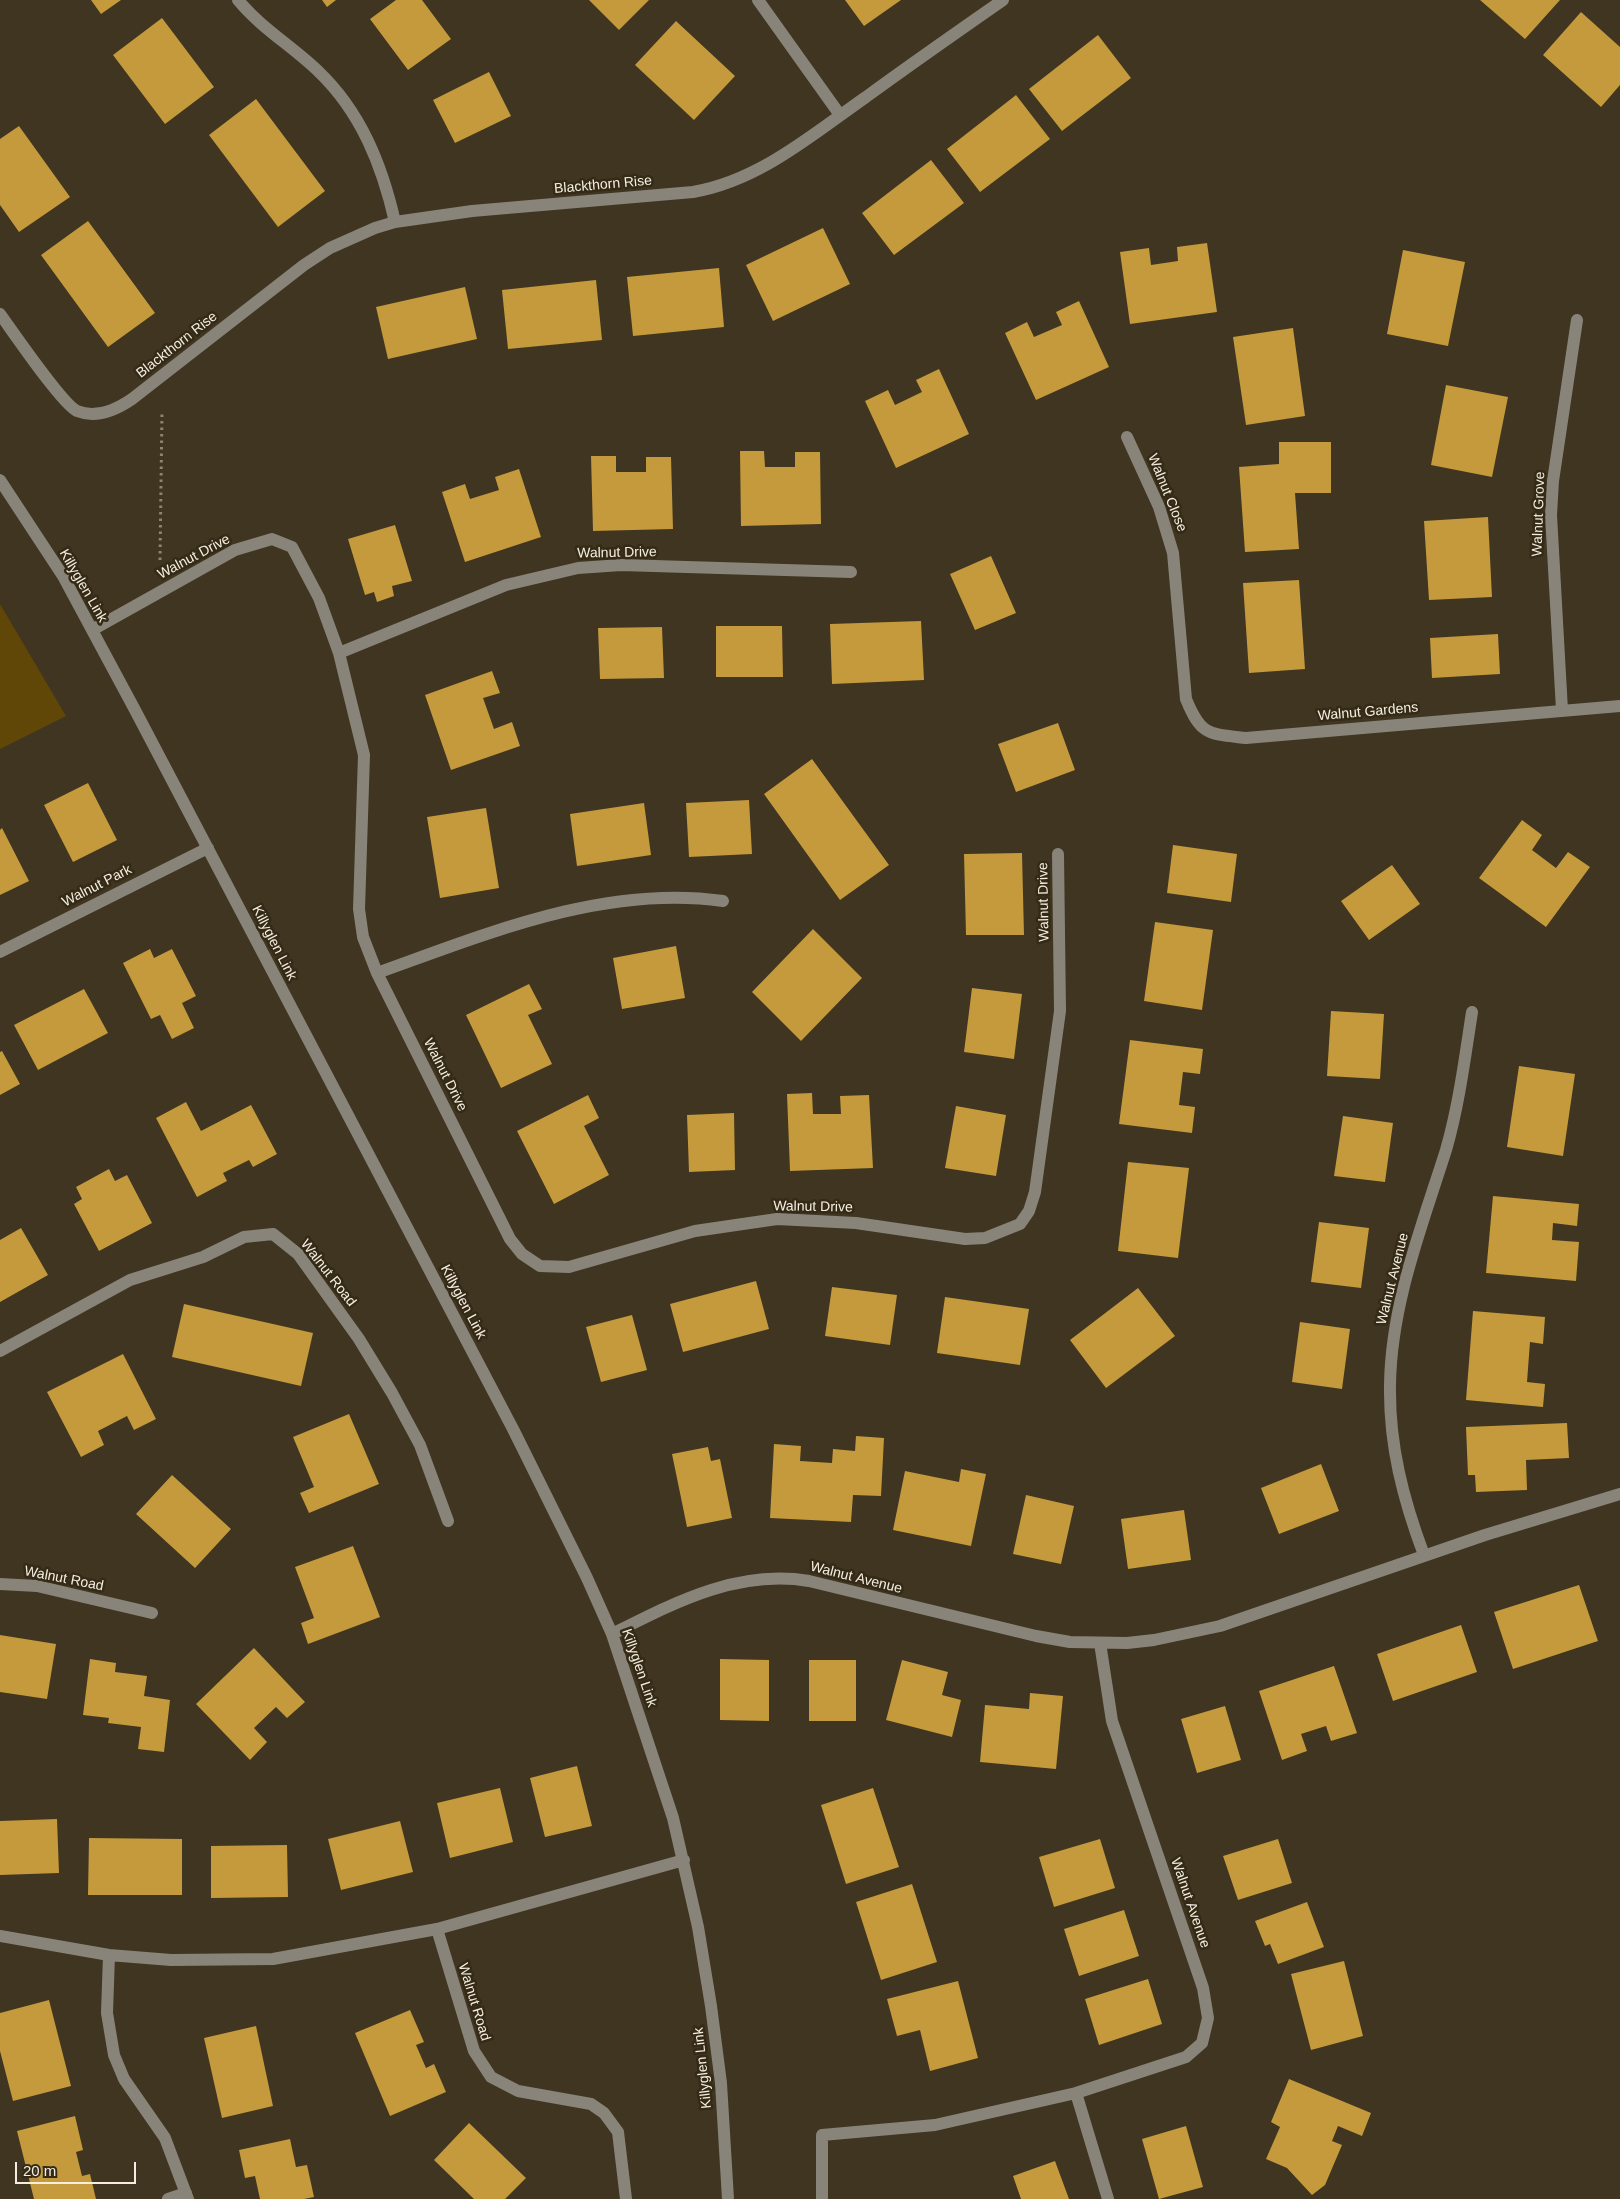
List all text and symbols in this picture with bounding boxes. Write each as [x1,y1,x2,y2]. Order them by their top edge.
street label: Blackthorn Rise [553,172,653,198]
street label: Blackthorn Rise [133,308,221,382]
street label: Walnut Close [1144,451,1190,535]
street label: Walnut Grove [1529,471,1549,557]
street label: Walnut Drive [155,531,233,583]
street label: Walnut Drive [577,544,657,562]
street label: Killyglen Link [55,546,111,626]
street label: Walnut Gardens [1317,699,1419,725]
street label: Walnut Park [59,861,135,911]
street label: Walnut Drive [1035,862,1053,942]
street label: Killyglen Link [248,903,300,983]
street label: Walnut Drive [419,1036,471,1114]
street label: Walnut Drive [773,1198,853,1216]
street label: Walnut Avenue [1373,1231,1413,1327]
street label: Walnut Road [297,1236,359,1310]
street label: Killyglen Link [436,1262,490,1342]
street label: Walnut Avenue [808,1558,904,1598]
street label: Walnut Road [23,1563,105,1595]
street label: Killyglen Link [618,1627,660,1709]
street label: Walnut Avenue [1167,1856,1213,1950]
street label: Walnut Road [454,1961,494,2043]
street label: Killyglen Link [690,2026,716,2110]
scale bar [18,2152,139,2184]
text: 20 m [23,2162,56,2179]

